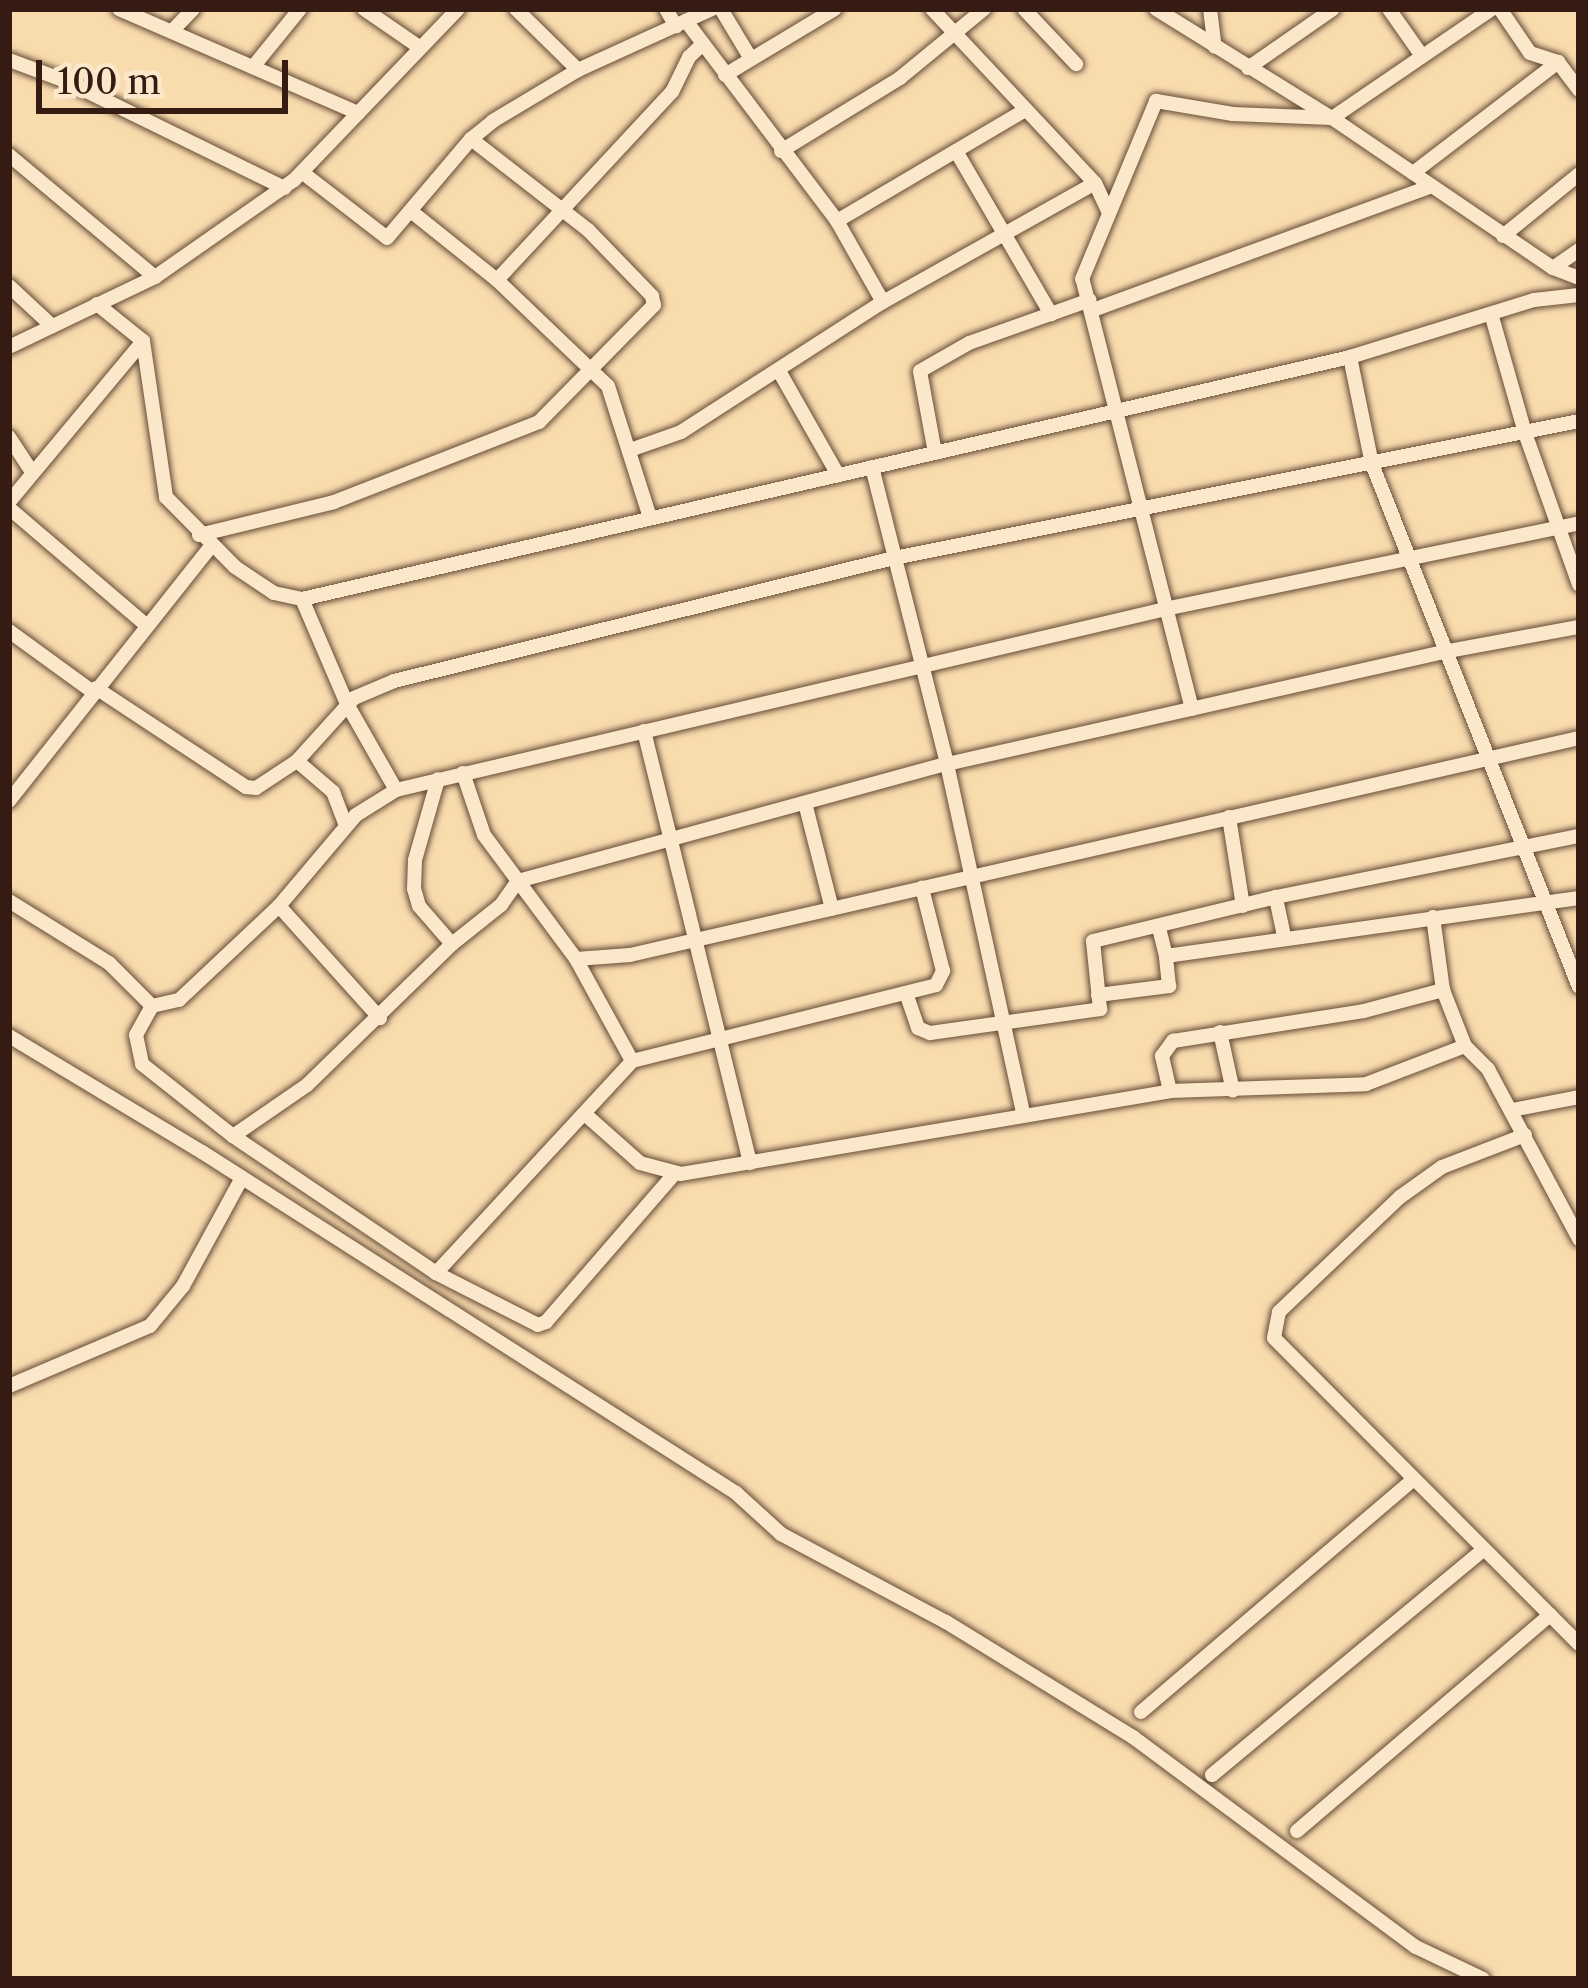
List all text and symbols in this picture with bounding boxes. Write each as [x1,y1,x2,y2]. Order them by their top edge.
scale bar [42,36,294,110]
text: 100 m [57,59,161,103]

